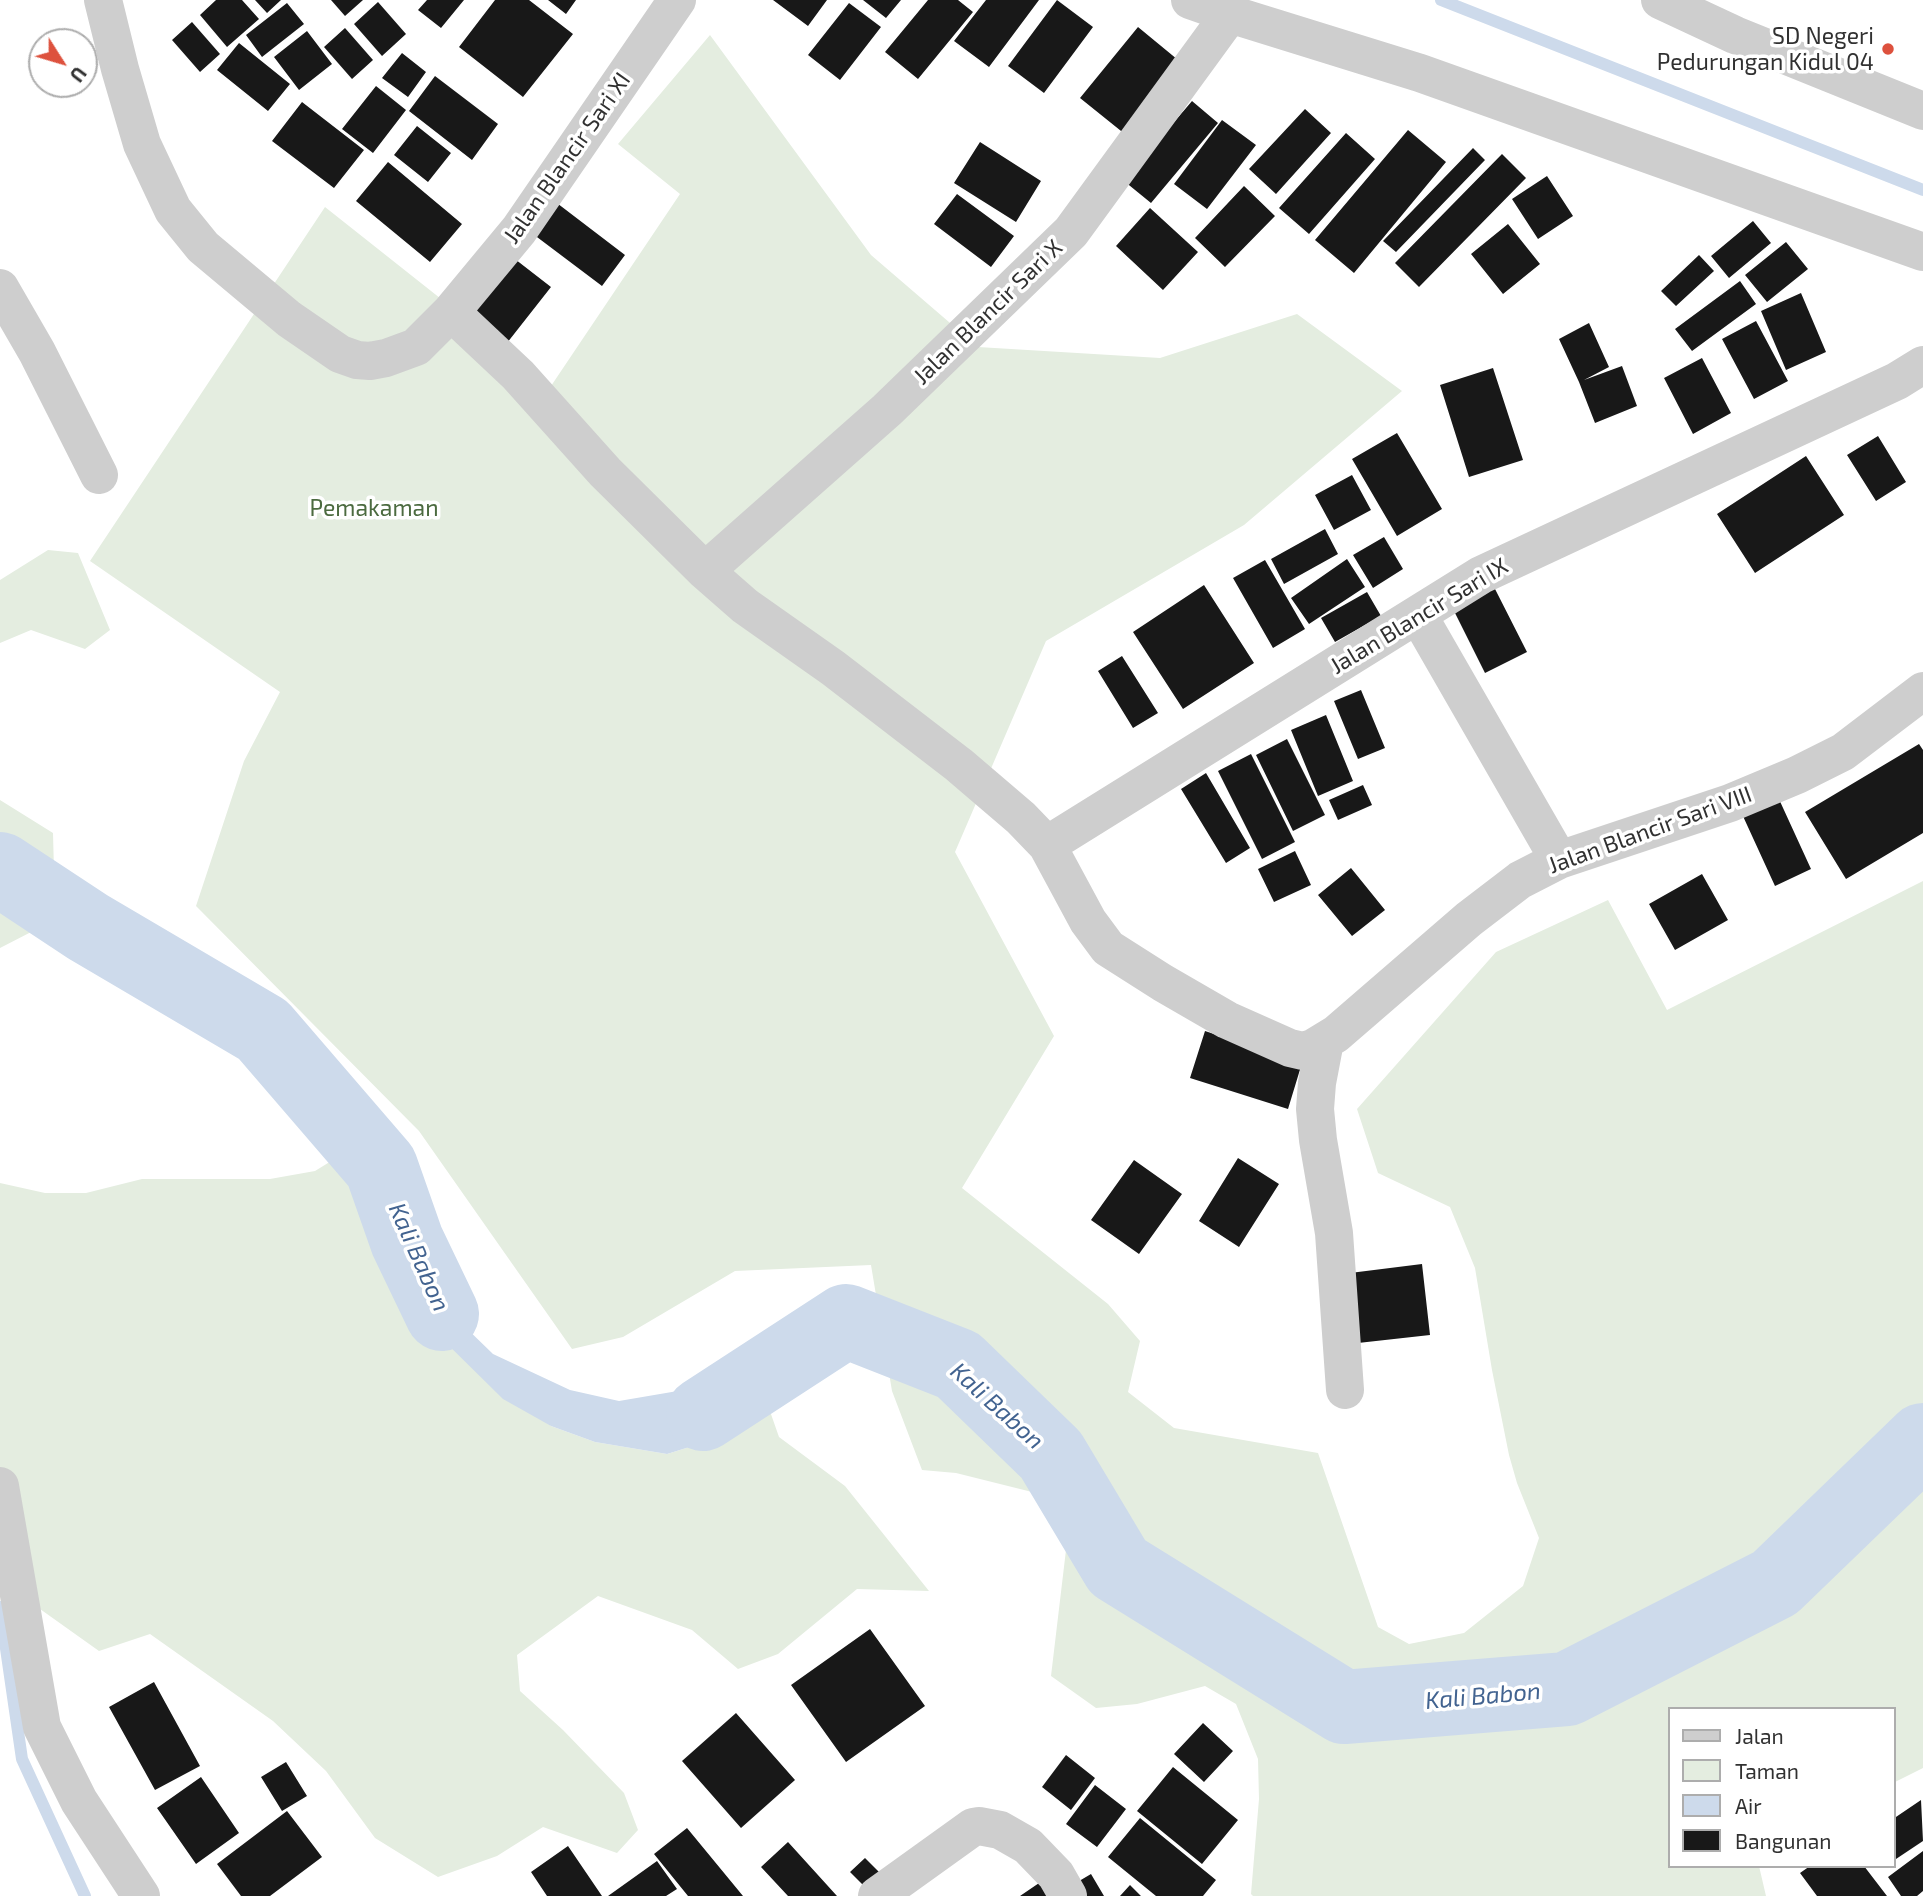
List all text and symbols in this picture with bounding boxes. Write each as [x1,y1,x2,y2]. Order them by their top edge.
place label: SD Negeri Pedurungan Kidul 04 [1657,22,1874,76]
north arrow [28,28,98,98]
marker: SD Negeri Pedurungan Kidul 04 [1880,41,1896,57]
text: U [65,63,92,87]
street label: Jalan Blancir Sari XI [498,67,636,249]
street label: Jalan Blancir Sari X [908,234,1068,390]
park label: Pemakaman [309,494,439,522]
street label: Jalan Blancir Sari IX [1325,552,1513,680]
street label: Jalan Blancir Sari VIII [1545,780,1755,880]
water label: Kali Babon [382,1198,456,1316]
water label: Kali Babon [944,1357,1050,1455]
water label: Kali Babon [1424,1677,1542,1715]
legend [1668,1707,1895,1868]
text: Jalan [1735,1723,1784,1748]
text: Taman [1735,1758,1799,1783]
text: Air [1735,1793,1762,1818]
text: Bangunan [1735,1828,1831,1853]

